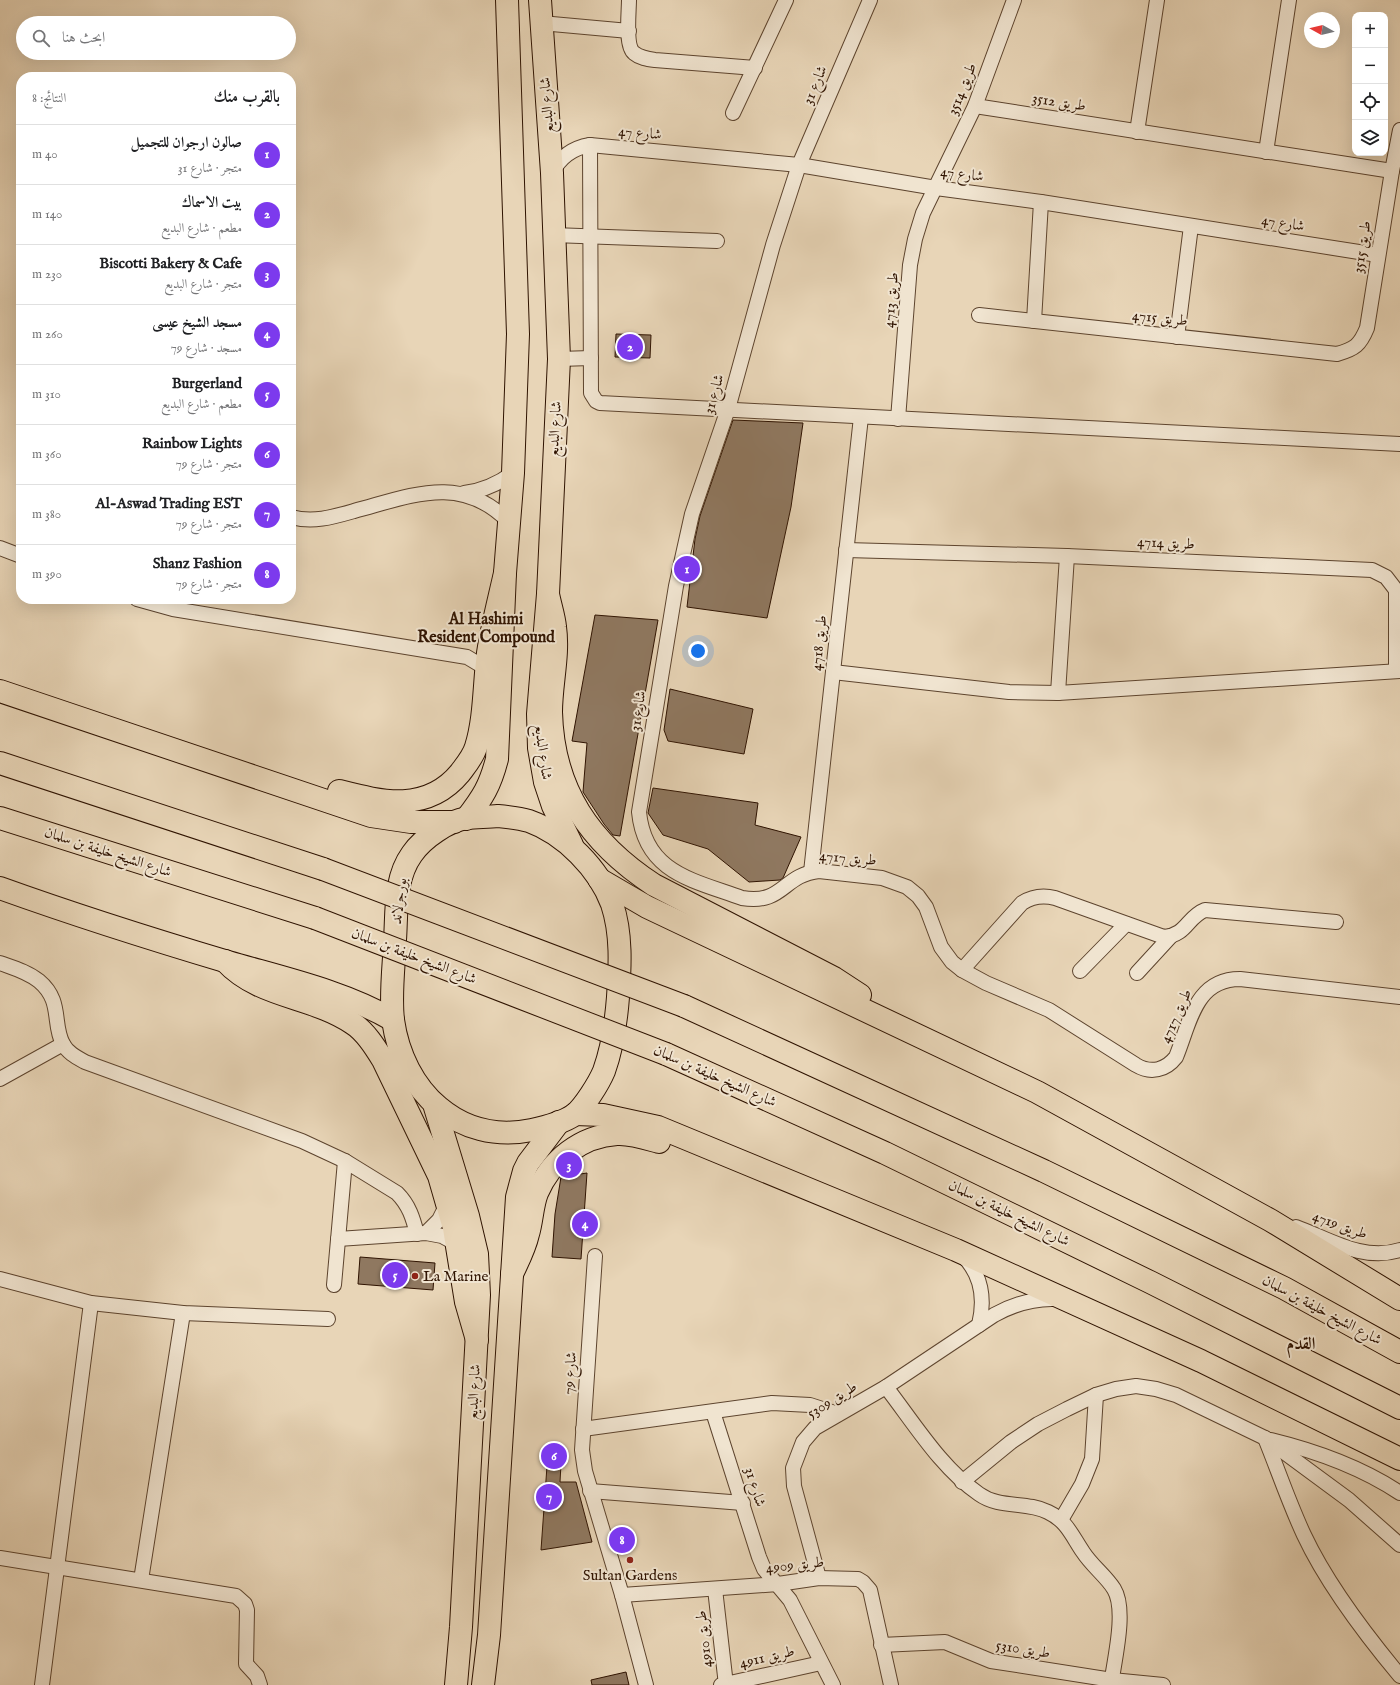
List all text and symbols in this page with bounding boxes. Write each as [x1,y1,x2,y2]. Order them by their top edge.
north arrow [1304,12,1340,48]
map controls [1352,12,1388,156]
button: + [1352,12,1388,48]
search box [16,16,296,60]
icon: search [30,27,52,49]
text: ابحث هنا [62,28,105,47]
button: − [1352,48,1388,84]
street label: طريق 3514 [943,60,981,118]
street label: شارع 31 [798,63,834,109]
street label: شارع البديع [536,76,562,134]
button: locate [1352,84,1388,120]
text: بالقرب منك [213,87,280,108]
street label: طريق 3512 [1031,88,1087,116]
text: النتائج: 8 [32,90,66,107]
button: layers [1352,120,1388,156]
street label: شارع 47 [617,122,662,147]
text: صالون ارجوان للتجميل [130,133,242,152]
text: 40 m [32,146,58,163]
text: 1 [265,146,269,163]
text: متجر · شارع 31 [178,160,242,177]
street label: شارع 47 [939,162,985,189]
text: بيت الاسماك [182,193,242,212]
text: 140 m [32,206,63,223]
text: 2 [264,206,270,223]
street label: شارع 47 [1260,210,1306,239]
street label: طريق 3515 [1348,219,1376,275]
text: مطعم · شارع البديع [161,220,242,237]
text: Biscotti Bakery & Cafe [99,254,242,273]
text: 230 m [32,266,62,283]
text: 3 [265,266,269,283]
street label: طريق 4713 [879,271,903,329]
text: متجر · شارع البديع [164,276,242,293]
street label: طريق 4715 [1131,306,1189,330]
text: مسجد الشيخ عيسى [152,313,242,332]
text: 260 m [32,326,63,343]
text: 4 [264,326,270,343]
pin: 2 [617,332,643,362]
text: مسجد · شارع 79 [171,340,242,357]
street label: شارع 31 [699,372,732,417]
text: Burgerland [172,374,242,393]
text: 310 m [32,386,61,403]
text: 5 [265,386,269,403]
text: مطعم · شارع البديع [161,396,242,413]
street label: شارع البديع [544,400,570,458]
text: Rainbow Lights [142,434,242,453]
text: 360 m [32,446,62,463]
text: 6 [264,446,270,463]
text: متجر · شارع 79 [176,456,242,473]
text: Al-Aswad Trading EST [96,494,242,513]
text: 380 m [32,506,61,523]
text: 7 [264,506,270,523]
text: متجر · شارع 79 [176,516,242,533]
street label: طريق 4714 [1137,532,1195,554]
text: Shanz Fashion [153,554,242,573]
pin: 1 [674,554,700,584]
text: 390 m [32,566,62,583]
text: 8 [264,566,270,583]
text: متجر · شارع 79 [176,576,242,593]
district label: Al Hashimi Resident Compound [417,610,555,648]
street label: طريق 4718 [807,614,831,672]
your location [688,641,708,661]
street label: شارع 31 [625,689,654,733]
street label: شارع البديع [526,723,556,782]
street label: شارع الشيخ خليفة بن سلمان [41,822,174,885]
street label: طريق 4717 [819,846,877,870]
street label: بورجرلاند [387,877,411,925]
street label: شارع الشيخ خليفة بن سلمان [347,923,479,992]
street label: طريق 4717 [1156,986,1196,1046]
street label: شارع الشيخ خليفة بن سلمان [649,1040,779,1115]
pin: 3 [556,1150,582,1180]
street label: شارع الشيخ خليفة بن سلمان [943,1175,1073,1254]
street label: طريق 4719 [1310,1206,1370,1244]
pin: 4 [572,1209,598,1239]
pin: 5 [382,1260,408,1290]
place label: La Marine [423,1267,489,1286]
street label: شارع الشيخ خليفة بن سلمان [1257,1270,1385,1353]
marker: La Marine [410,1271,420,1281]
district label: القدم [1287,1334,1316,1358]
street label: شارع 79 [559,1351,584,1395]
street label: شارع البديع [463,1363,489,1421]
street label: طريق 5309 [803,1377,861,1423]
pin: 6 [541,1441,567,1471]
street label: شارع 31 [737,1465,770,1510]
pin: 7 [536,1482,562,1512]
pin: 8 [609,1525,635,1555]
street label: طريق 4909 [765,1552,825,1578]
marker: Sultan Gardens [625,1555,635,1565]
place label: Sultan Gardens [583,1566,677,1585]
street label: طريق 4910 [692,1609,716,1669]
street label: طريق 5310 [995,1635,1051,1663]
street label: طريق 4911 [738,1641,796,1673]

